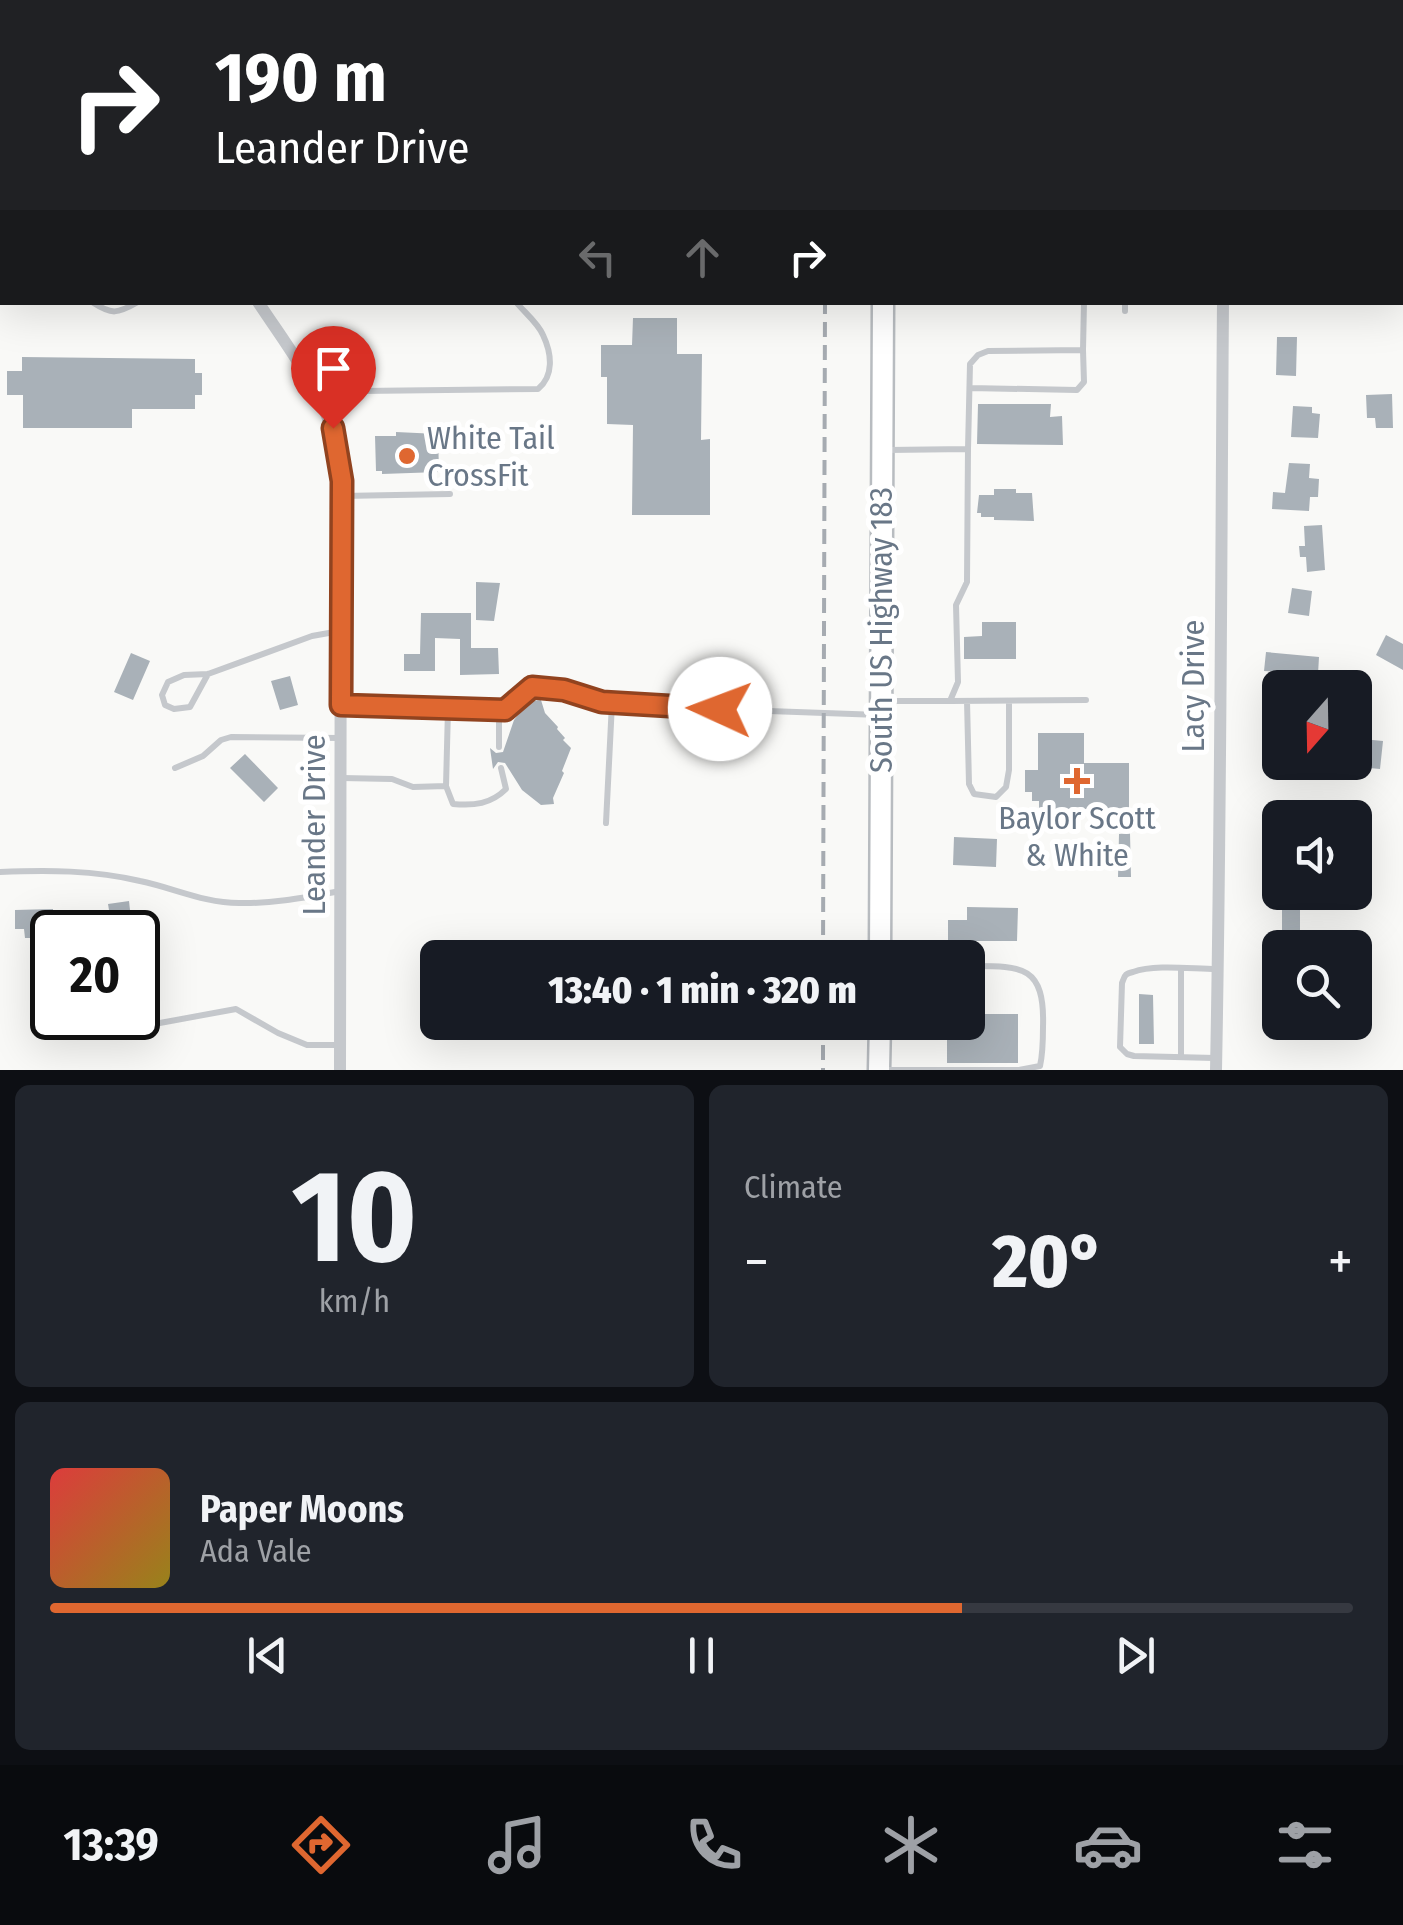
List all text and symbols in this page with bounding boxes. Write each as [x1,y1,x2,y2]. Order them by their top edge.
text: 190 m [215,36,387,120]
icon: right [50,40,180,170]
text: Leander Drive [215,121,469,175]
icon: left [570,230,625,285]
icon: ahead [675,230,730,285]
icon: right [780,230,835,285]
pin [291,326,376,429]
icon: arrive [306,341,361,396]
place label: White Tail CrossFit [427,419,555,494]
marker: White Tail CrossFit [396,445,418,467]
street label: South US Highway 183 [862,487,900,773]
street label: Lacy Drive [1174,620,1212,752]
position arrow [668,657,772,761]
north arrow [1262,670,1372,780]
map controls [1262,670,1372,1040]
street label: Leander Drive [295,735,333,915]
marker: Baylor Scott & White [1064,768,1090,794]
place label: Baylor Scott & White [998,799,1156,874]
button: sound [1262,800,1372,910]
speed limit sign: 20 [30,910,160,1040]
button: search [1262,930,1372,1040]
text: 13:40 · 1 min · 320 m [548,967,857,1013]
text: 10 [292,1139,417,1295]
text: Climate [744,1168,843,1206]
text: 20° [992,1217,1104,1307]
text: − [744,1229,769,1295]
text: + [1328,1229,1353,1295]
text: km/h [319,1282,390,1320]
text: Paper Moons [200,1486,404,1532]
text: Ada Vale [200,1532,312,1570]
icon: previous [240,1628,295,1683]
icon: pause [674,1628,729,1683]
icon: next [1108,1628,1163,1683]
icon: directions [286,1810,356,1880]
icon: music [482,1810,552,1880]
icon: phone [679,1810,749,1880]
icon: climate [876,1810,946,1880]
icon: car [1073,1810,1143,1880]
icon: filters [1270,1810,1340,1880]
text: 13:39 [63,1818,159,1872]

